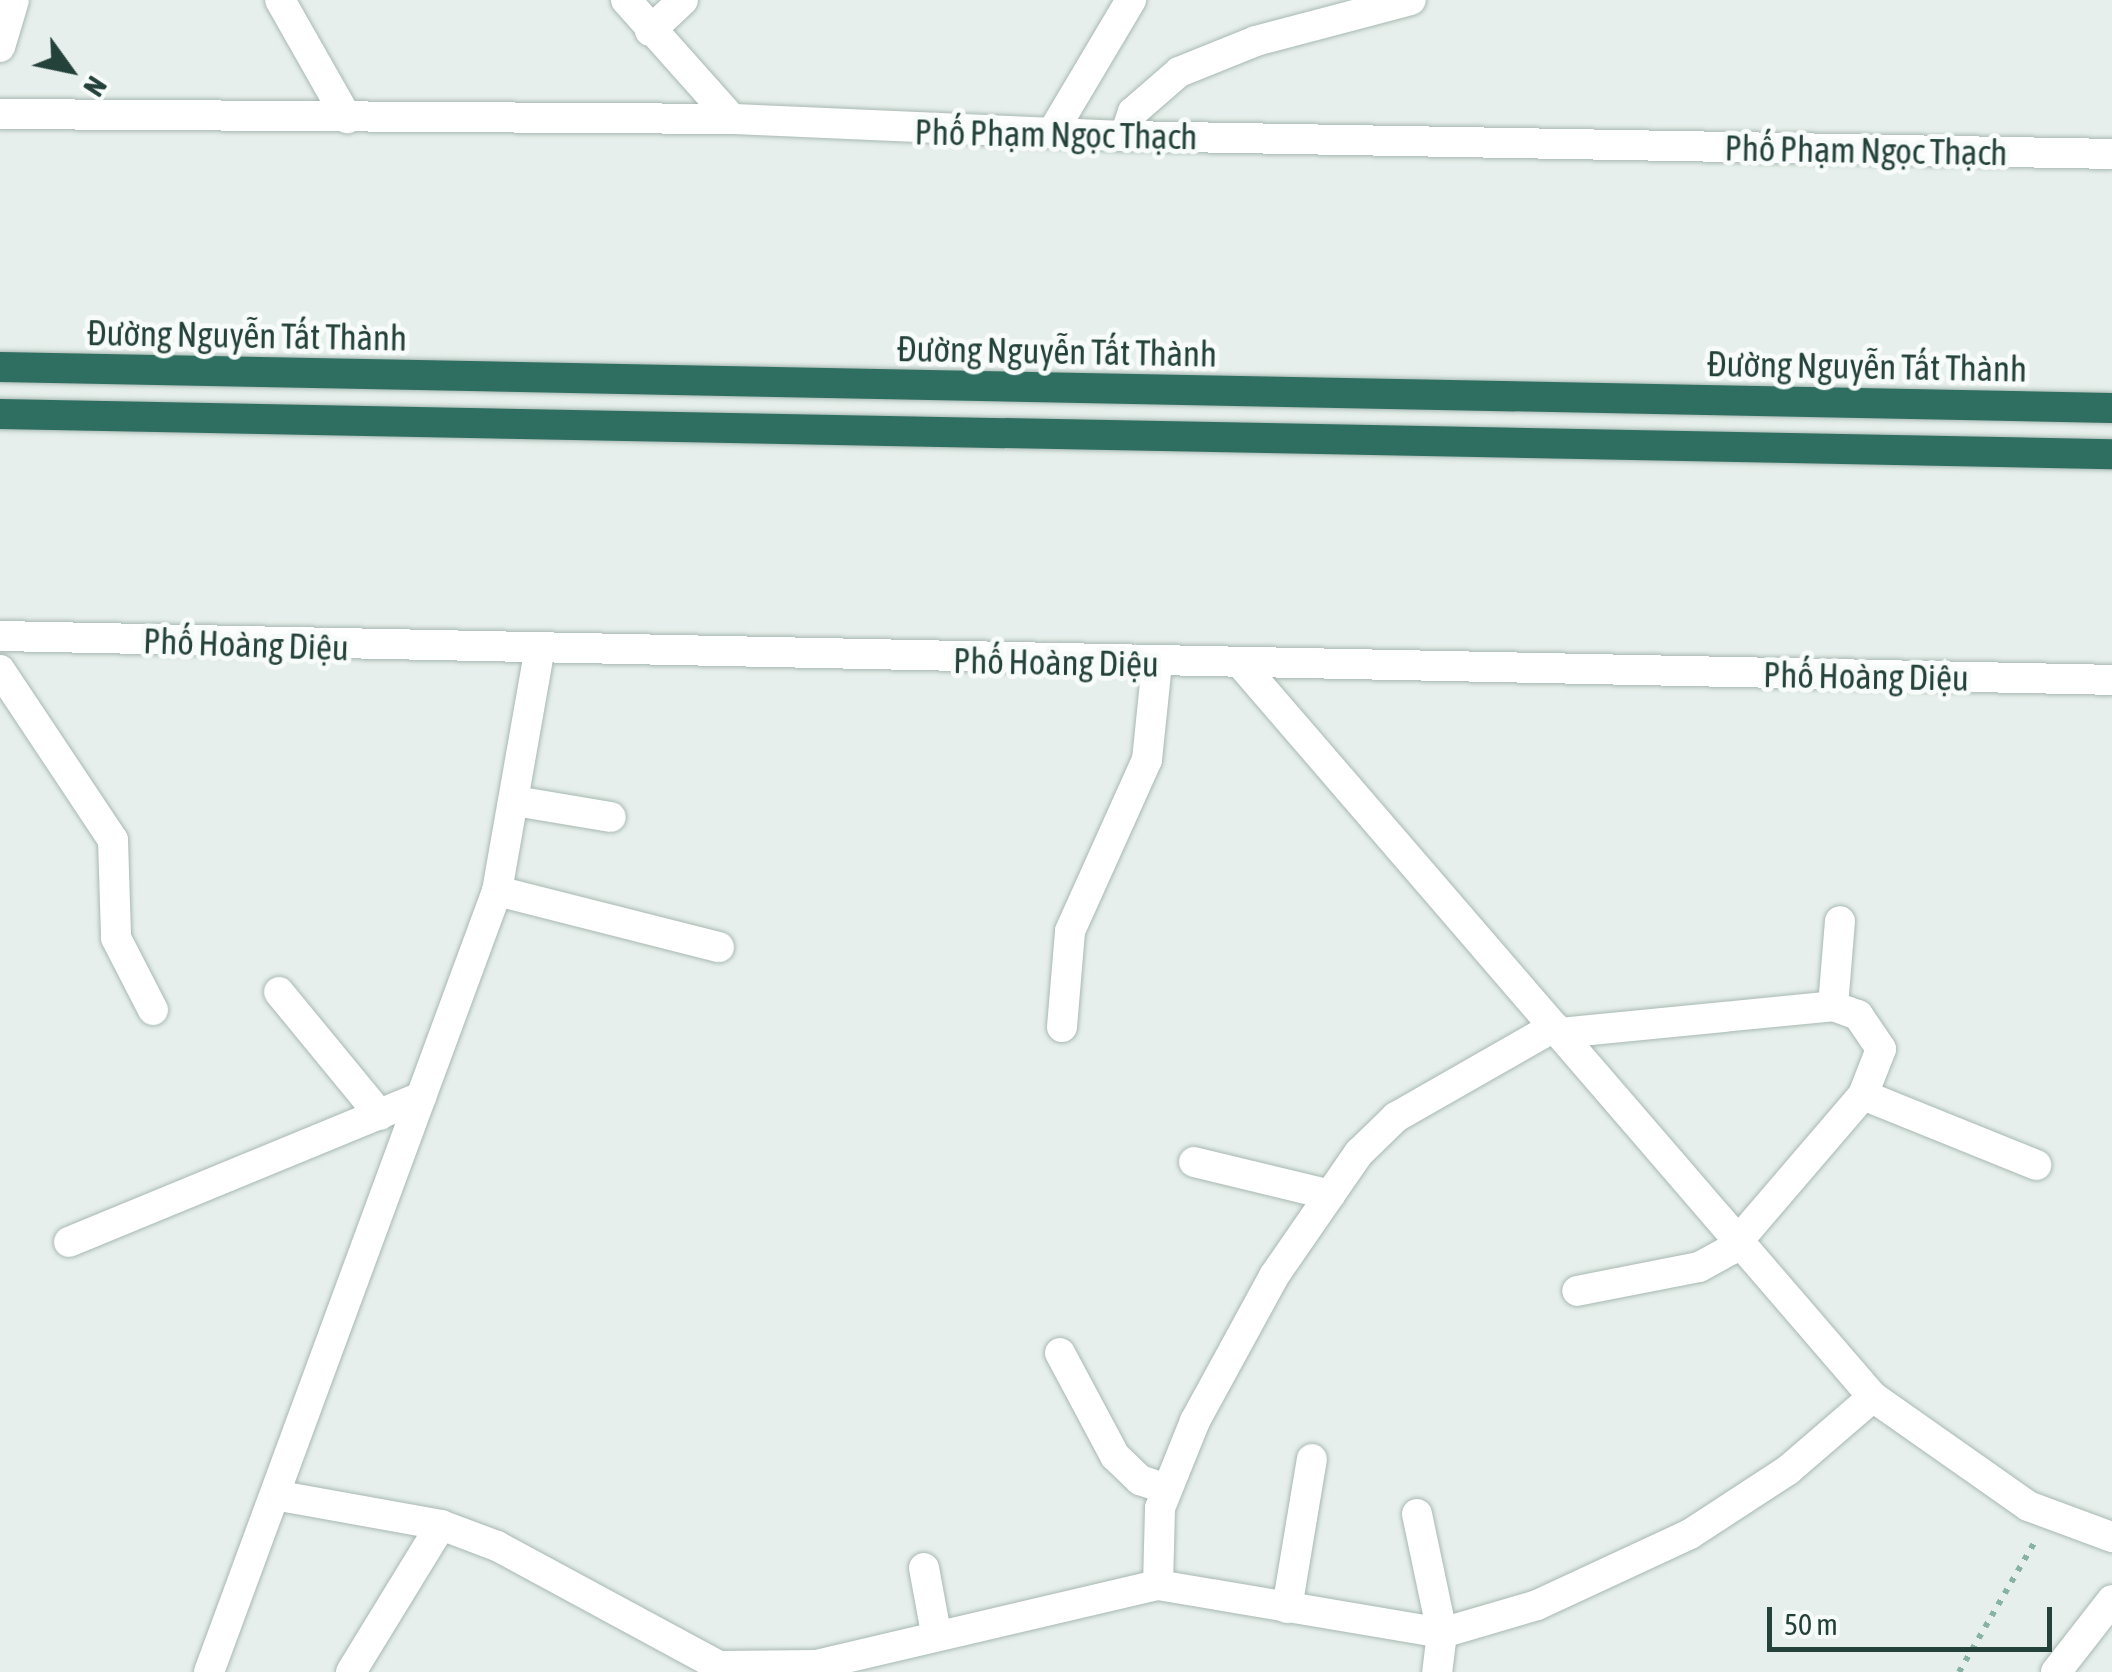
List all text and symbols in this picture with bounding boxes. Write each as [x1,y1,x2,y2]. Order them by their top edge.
north arrow [20,20,120,120]
text: N [77,71,113,102]
street label: Phố Phạm Ngọc Thạch [914,111,1198,157]
street label: Phố Phạm Ngọc Thạch [1724,127,2008,173]
street label: Đường Nguyễn Tất Thành [87,311,407,359]
street label: Đường Nguyễn Tất Thành [897,327,1217,375]
street label: Đường Nguyễn Tất Thành [1707,342,2027,390]
street label: Phố Hoàng Diệu [142,619,350,669]
street label: Phố Hoàng Diệu [953,639,1159,685]
street label: Phố Hoàng Diệu [1763,653,1969,699]
scale bar [1772,1587,2057,1649]
text: 50 m [1784,1607,1838,1641]

